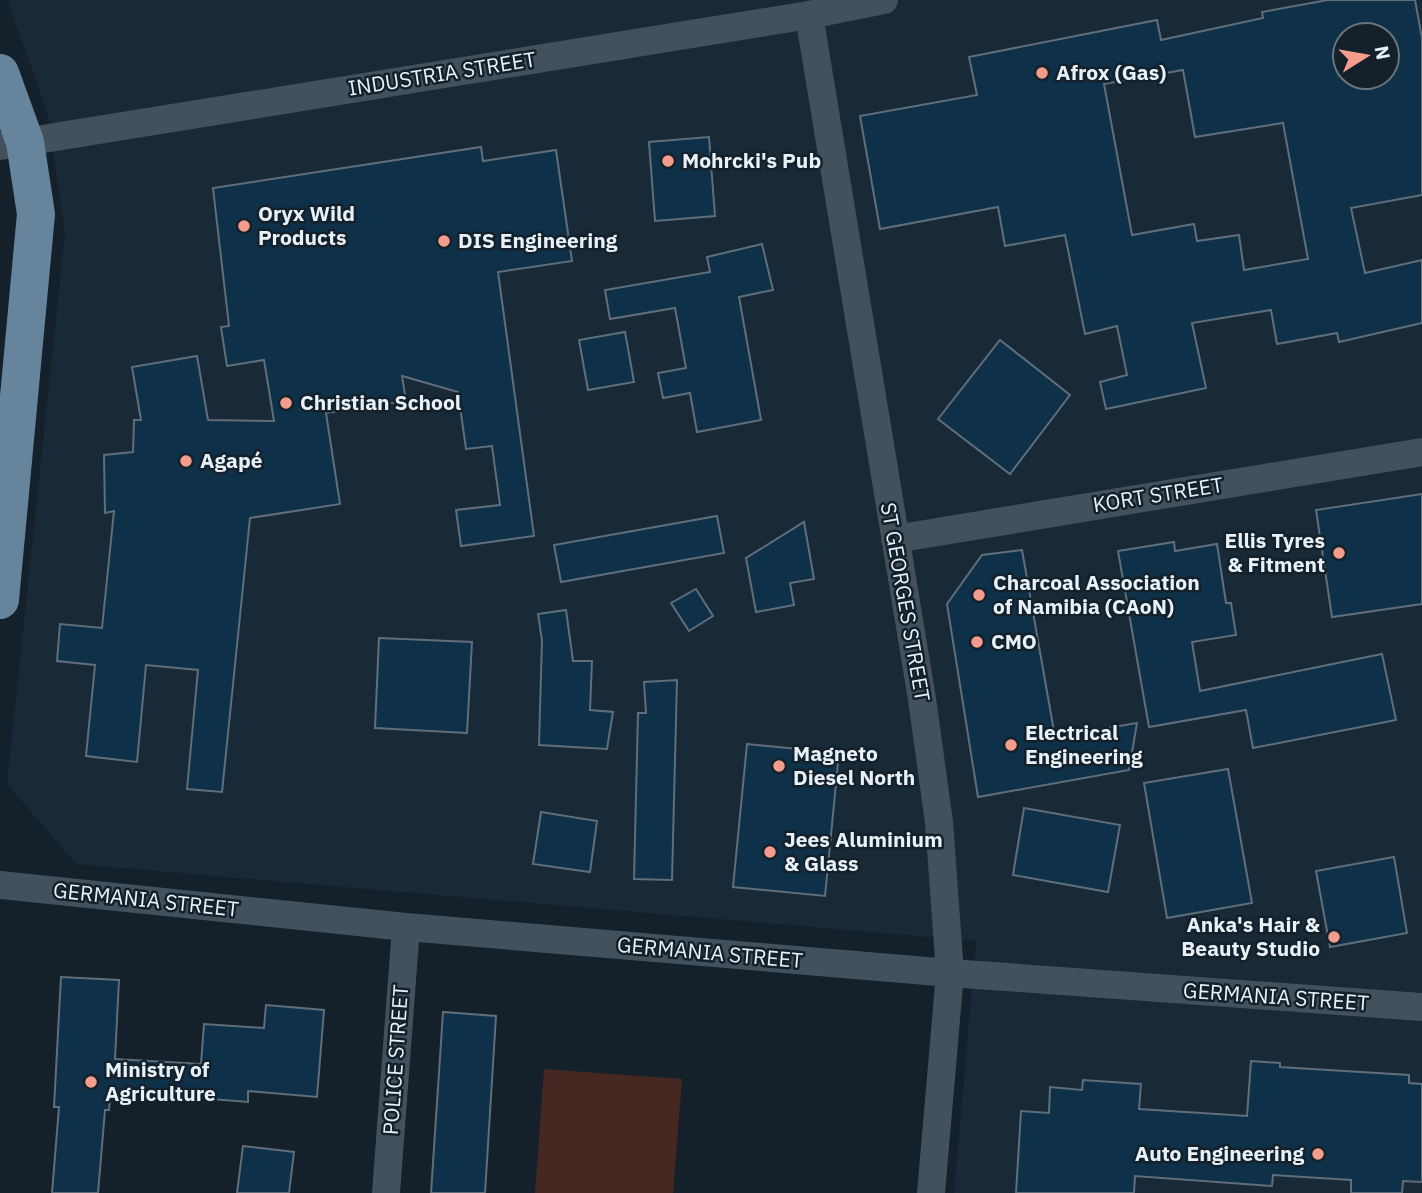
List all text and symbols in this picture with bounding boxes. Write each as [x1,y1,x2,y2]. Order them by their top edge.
north arrow [1331,21,1401,91]
street label: INDUSTRIA STREET [346,44,538,102]
text: N [1370,44,1396,62]
place label: Afrox (Gas) [1056,58,1166,86]
marker: Afrox (Gas) [1034,65,1050,81]
place label: Mohrcki's Pub [682,146,821,174]
marker: Mohrcki's Pub [660,153,676,169]
place label: Oryx Wild Products [258,199,355,251]
marker: Oryx Wild Products [236,218,252,234]
place label: DIS Engineering [458,226,618,254]
marker: DIS Engineering [436,233,452,249]
place label: Christian School [300,388,461,416]
marker: Christian School [278,395,294,411]
place label: Agapé [200,446,263,474]
marker: Agapé [178,453,194,469]
street label: KORT STREET [1091,470,1225,518]
street label: ST GEORGES STREET [875,500,937,704]
place label: Ellis Tyres & Fitment [1225,526,1325,578]
marker: Ellis Tyres & Fitment [1331,545,1347,561]
place label: Charcoal Association of Namibia (CAoN) [993,568,1200,620]
marker: Charcoal Association of Namibia (CAoN) [971,587,987,603]
place label: CMO [991,627,1037,655]
marker: CMO [969,634,985,650]
place label: Electrical Engineering [1025,718,1143,770]
marker: Electrical Engineering [1003,737,1019,753]
place label: Magneto Diesel North [793,739,915,791]
marker: Magneto Diesel North [771,758,787,774]
place label: Jees Aluminium & Glass [784,825,943,877]
marker: Jees Aluminium & Glass [762,844,778,860]
street label: GERMANIA STREET [52,875,240,923]
place label: Anka's Hair & Beauty Studio [1181,910,1321,962]
marker: Anka's Hair & Beauty Studio [1326,929,1342,945]
street label: GERMANIA STREET [616,930,804,974]
street label: GERMANIA STREET [1182,976,1370,1016]
street label: POLICE STREET [376,984,414,1136]
place label: Ministry of Agriculture [105,1055,216,1107]
marker: Ministry of Agriculture [83,1074,99,1090]
place label: Auto Engineering [1135,1139,1304,1167]
marker: Auto Engineering [1310,1146,1326,1162]

